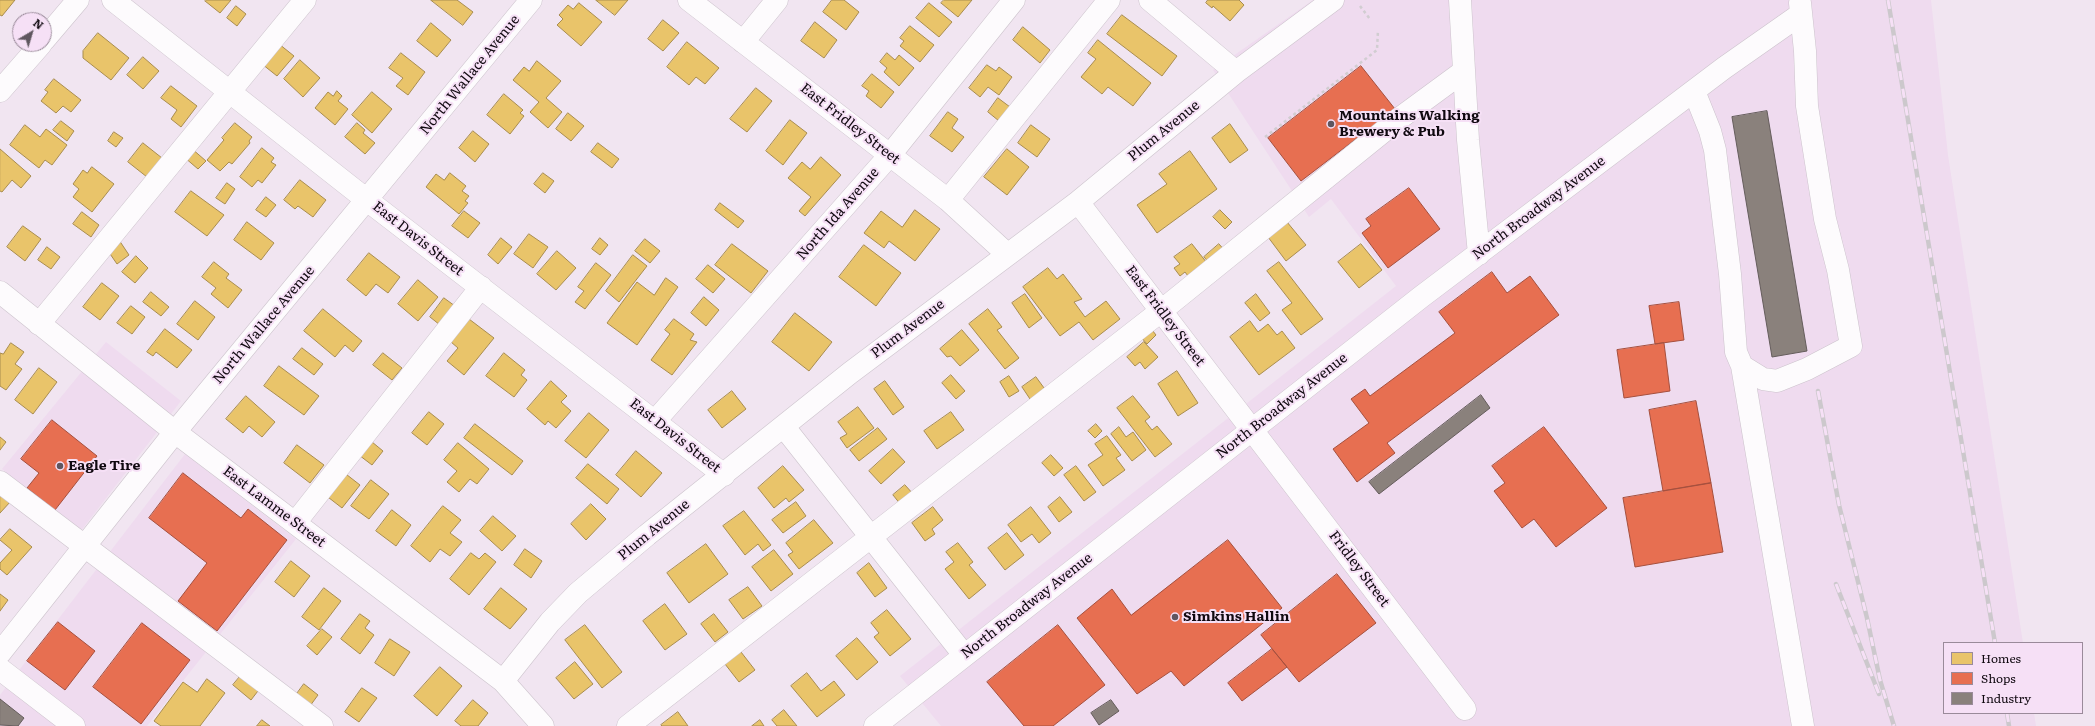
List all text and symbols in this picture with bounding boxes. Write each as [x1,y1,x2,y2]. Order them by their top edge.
north arrow [12,12,52,52]
street label: North Wallace Avenue [417,12,523,138]
text: N [30,14,47,32]
street label: East Fridley Street [797,80,903,168]
street label: Plum Avenue [1125,97,1203,165]
place label: Mountains Walking Brewery & Pub [1339,108,1480,140]
marker: Mountains Walking Brewery & Pub [1326,119,1336,129]
street label: North Broadway Avenue [1469,153,1609,263]
street label: North Ida Avenue [793,164,883,264]
street label: East Davis Street [369,198,467,280]
street label: East Fridley Street [1122,262,1208,370]
street label: North Wallace Avenue [210,263,318,387]
street label: Plum Avenue [868,296,948,362]
street label: North Broadway Avenue [1213,350,1351,462]
street label: East Davis Street [626,395,724,477]
place label: Eagle Tire [68,458,140,474]
marker: Eagle Tire [55,461,65,471]
street label: East Lamme Street [219,463,329,551]
street label: Plum Avenue [615,496,693,564]
street label: Fridley Street [1325,528,1393,610]
street label: North Broadway Avenue [958,550,1096,662]
place label: Simkins Hallin [1183,609,1289,625]
marker: Simkins Hallin [1170,612,1180,622]
legend [1943,642,2083,714]
text: Homes [1981,649,2021,667]
text: Shops [1981,669,2016,687]
text: Industry [1981,689,2031,707]

